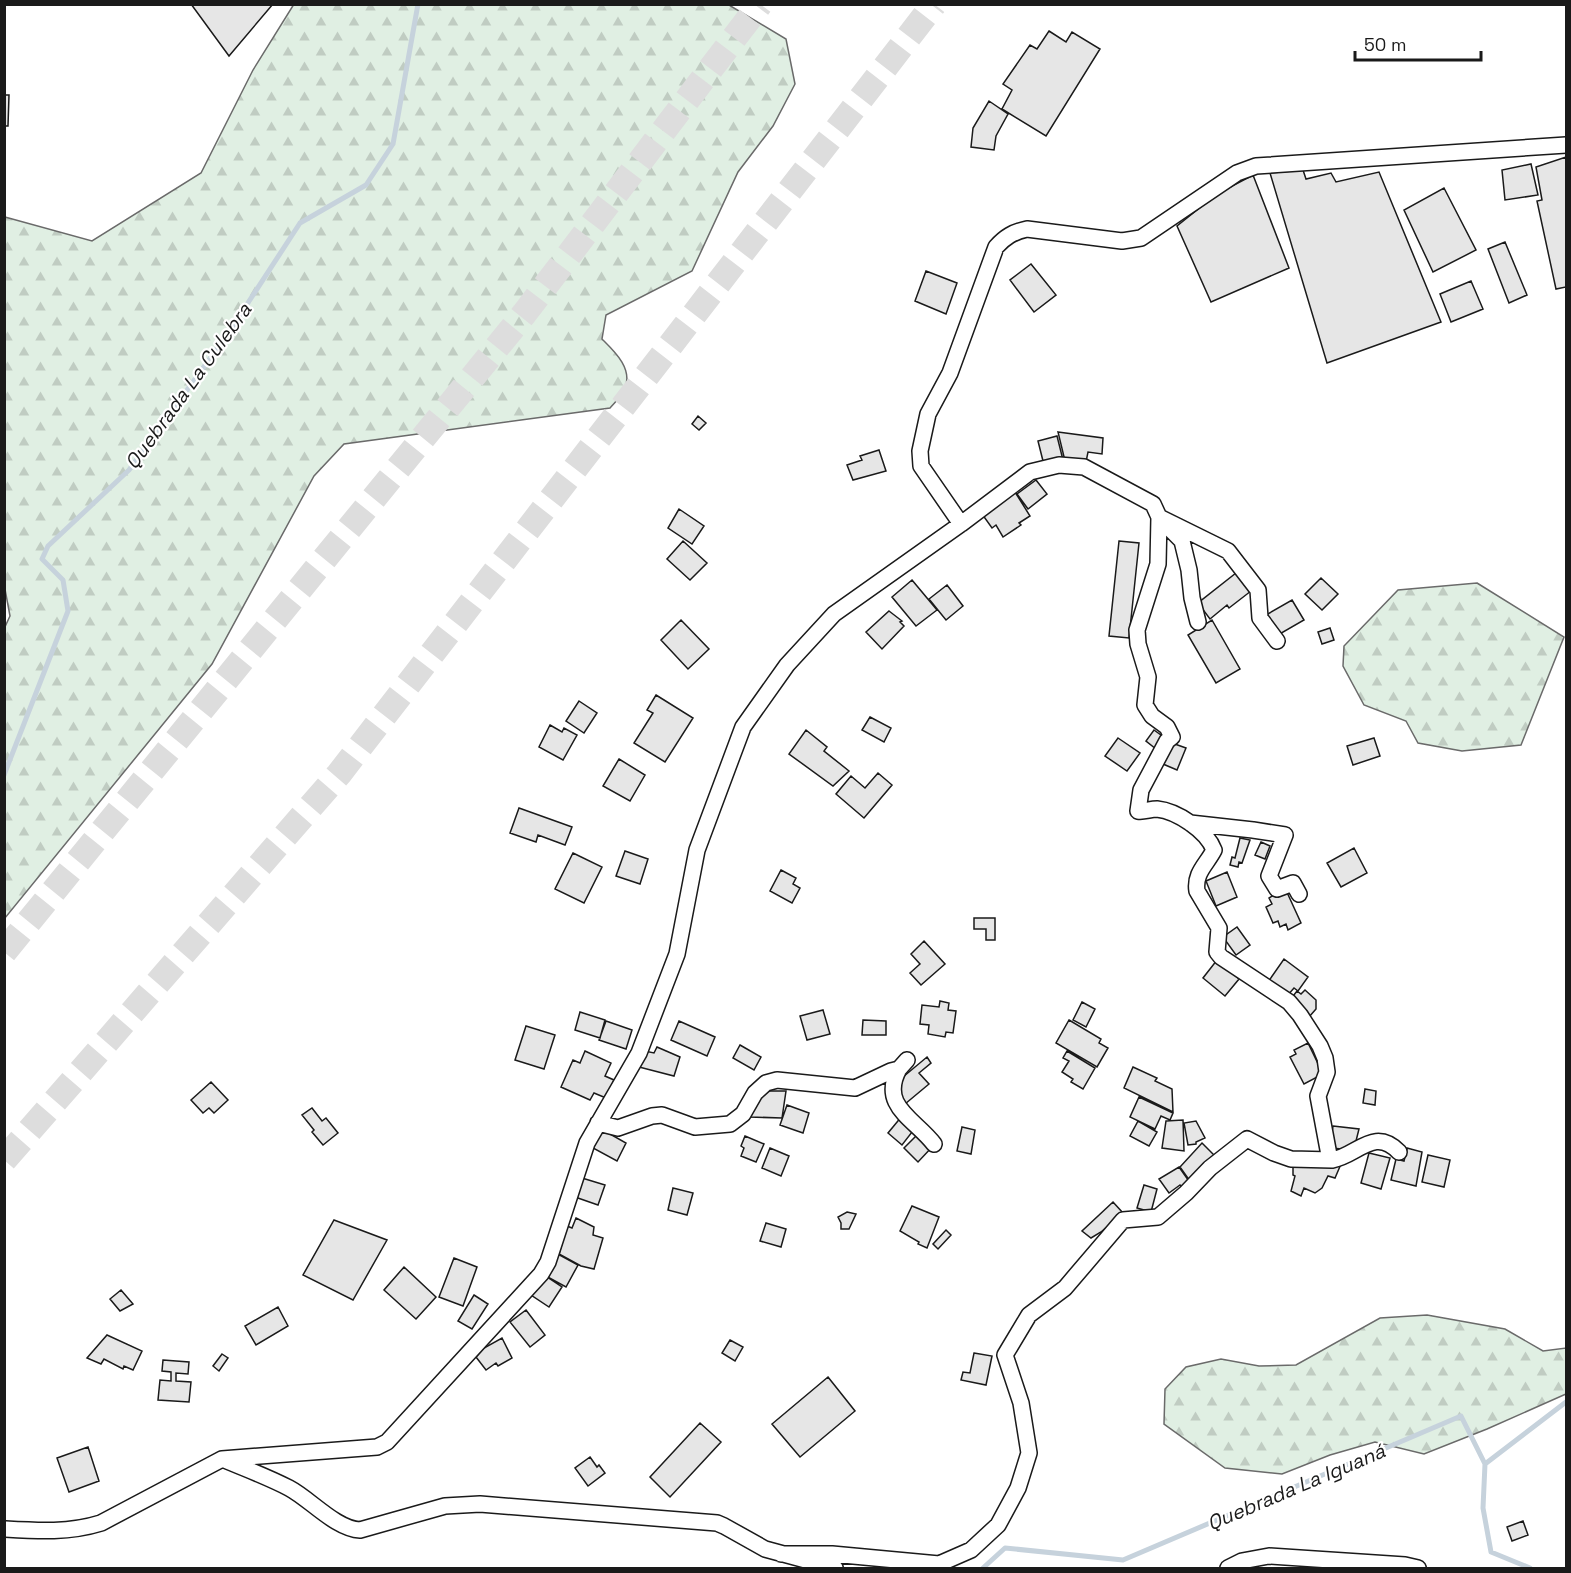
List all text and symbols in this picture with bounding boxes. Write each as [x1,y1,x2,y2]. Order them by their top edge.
scale bar [1355,24,1481,62]
text: 50 m [1364,33,1406,56]
water label: Quebrada La Culebra [119,297,257,474]
water label: Quebrada La Iguaná [1203,1438,1389,1536]

